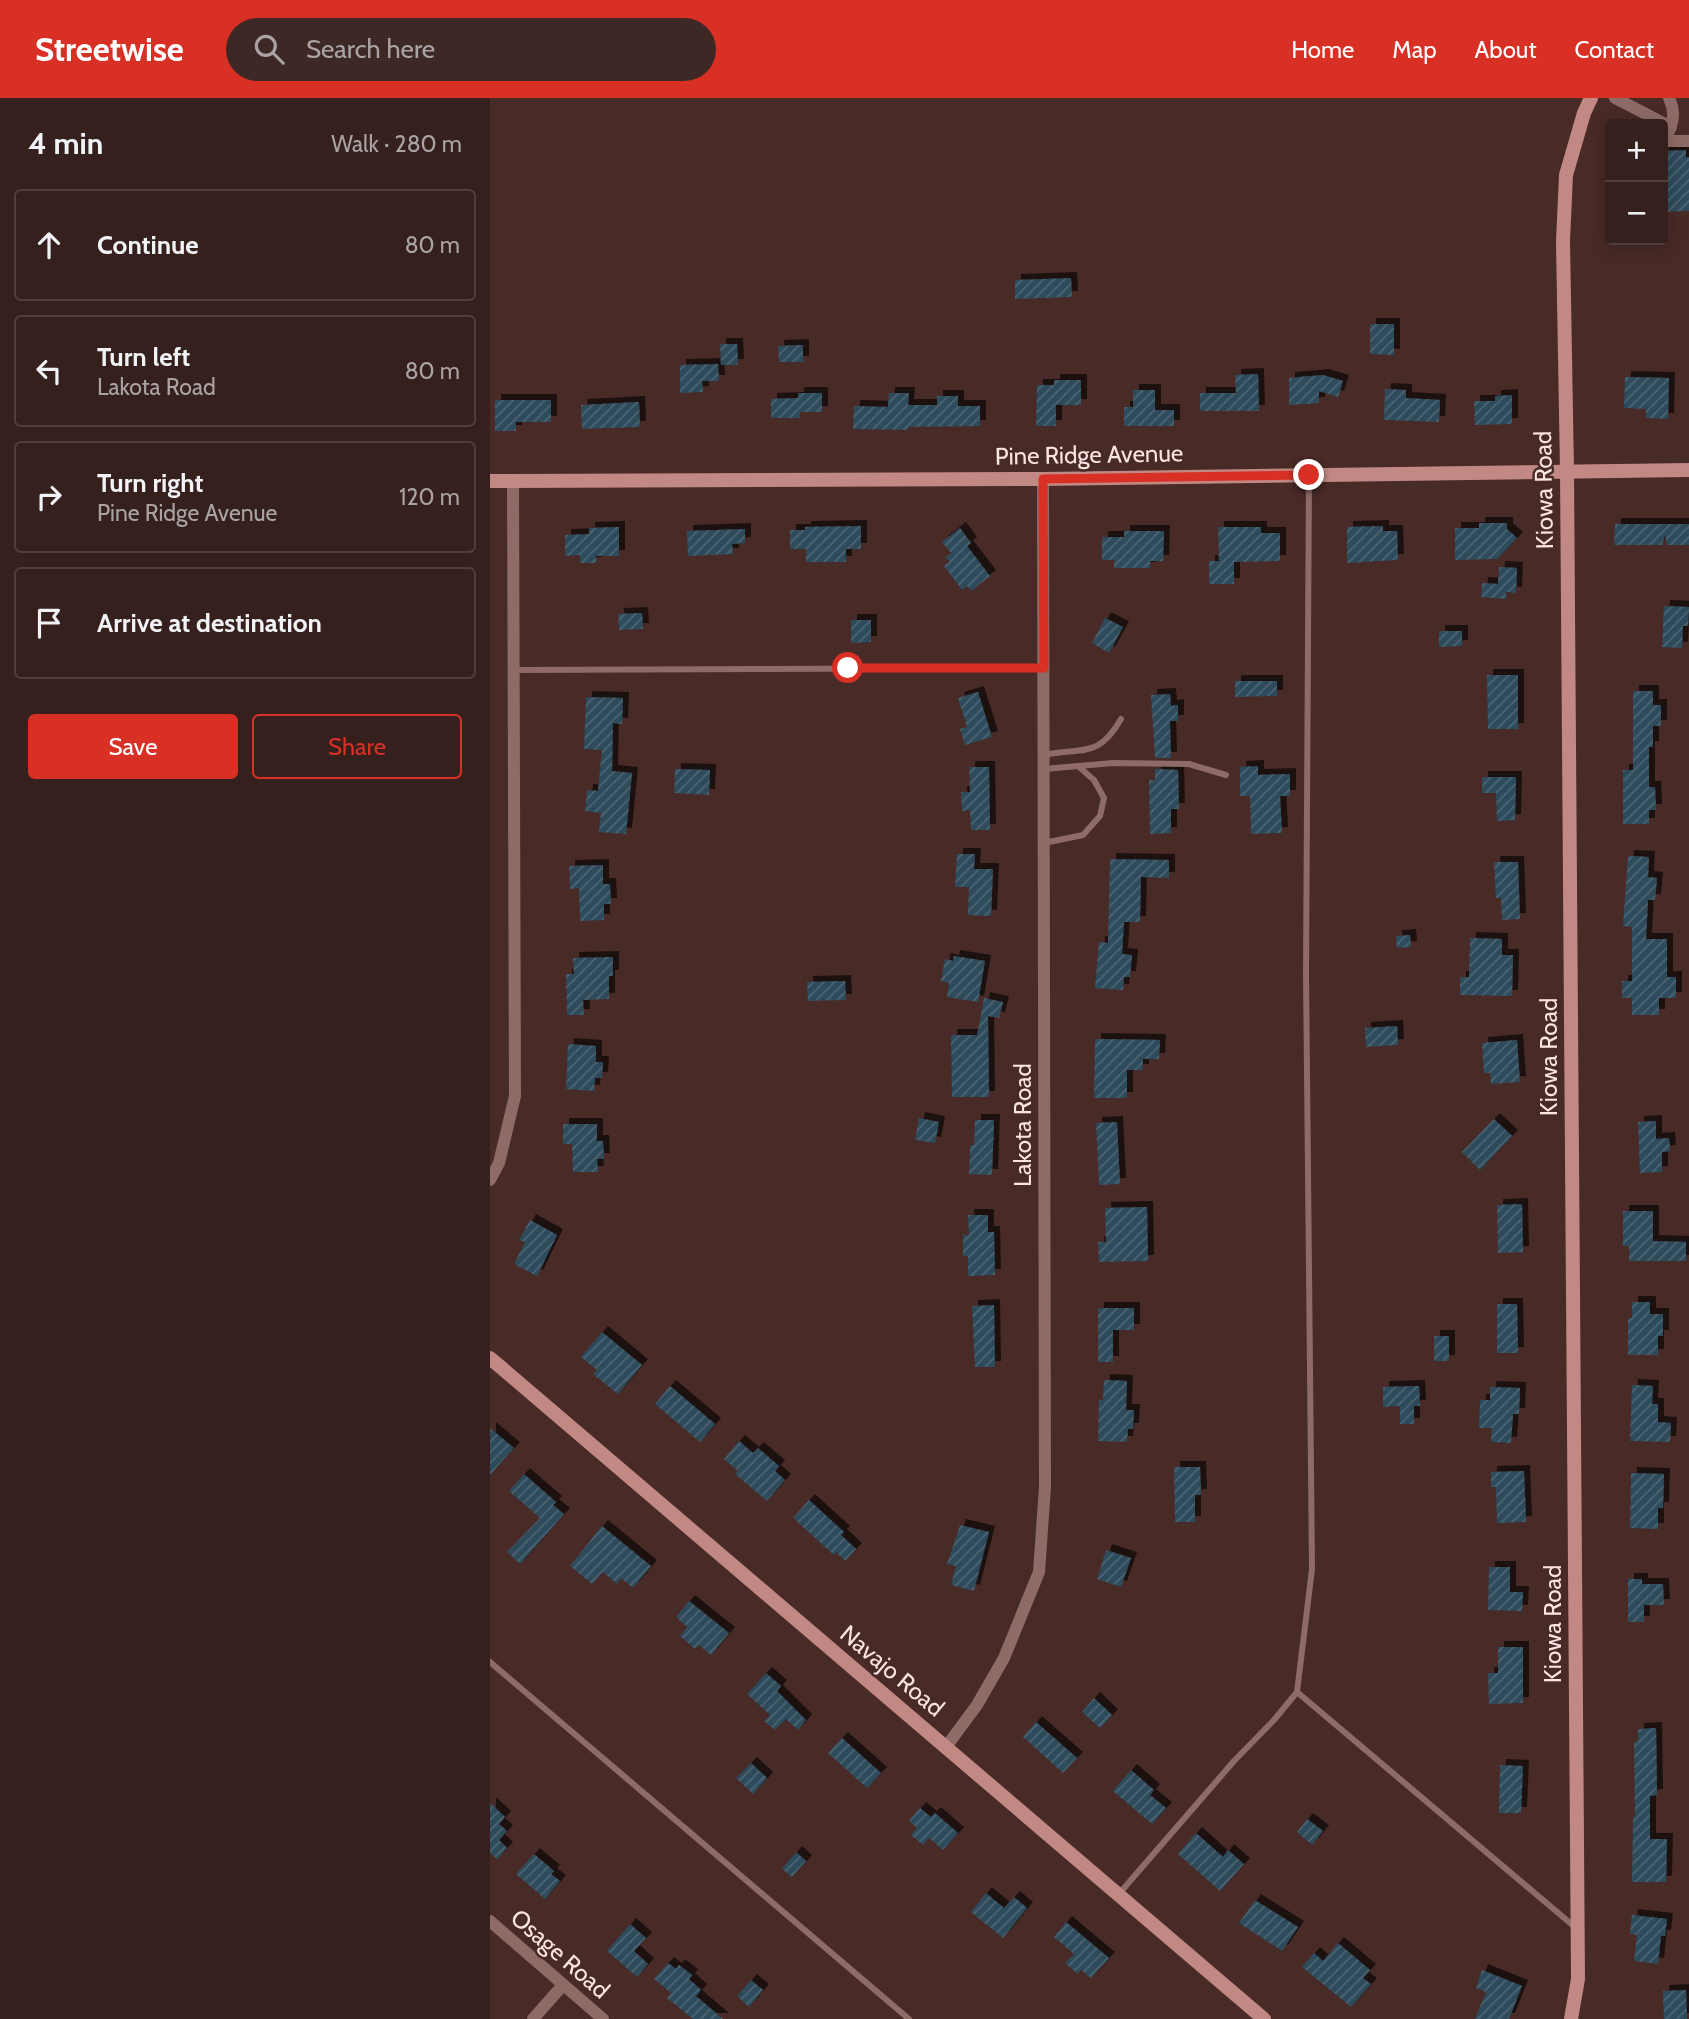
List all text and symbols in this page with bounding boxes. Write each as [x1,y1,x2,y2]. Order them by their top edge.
search box [226,18,716,81]
text: Streetwise [35,29,184,69]
icon: search [250,30,288,68]
text: Search here [306,33,435,65]
text: Home [1291,35,1354,64]
text: Map [1392,35,1437,64]
text: About [1475,35,1537,64]
text: Contact [1575,35,1654,64]
map controls [1605,119,1668,245]
button: + [1605,119,1668,182]
text: 4 min [28,125,103,162]
text: Walk · 280 m [331,130,462,158]
button: − [1605,182,1668,245]
icon: ahead [30,226,68,264]
text: Continue [97,229,199,261]
text: 80 m [405,231,460,259]
text: Turn left [97,341,190,373]
icon: left [30,352,68,390]
text: 80 m [405,357,460,385]
text: Lakota Road [97,373,216,401]
street label: Kiowa Road [1528,430,1559,550]
street label: Pine Ridge Avenue [995,438,1183,471]
route end [1293,459,1324,490]
text: Turn right [97,467,203,499]
icon: right [30,478,68,516]
text: 120 m [399,483,460,511]
text: Pine Ridge Avenue [97,499,277,527]
icon: arrive [30,604,68,642]
text: Arrive at destination [97,607,322,639]
route start [832,652,863,683]
button: Save [28,714,238,779]
button: Share [252,714,462,779]
street label: Kiowa Road [1534,998,1563,1116]
street label: Lakota Road [1008,1063,1037,1187]
street label: Kiowa Road [1538,1565,1567,1683]
street label: Navajo Road [834,1619,950,1722]
street label: Osage Road [505,1903,616,2004]

